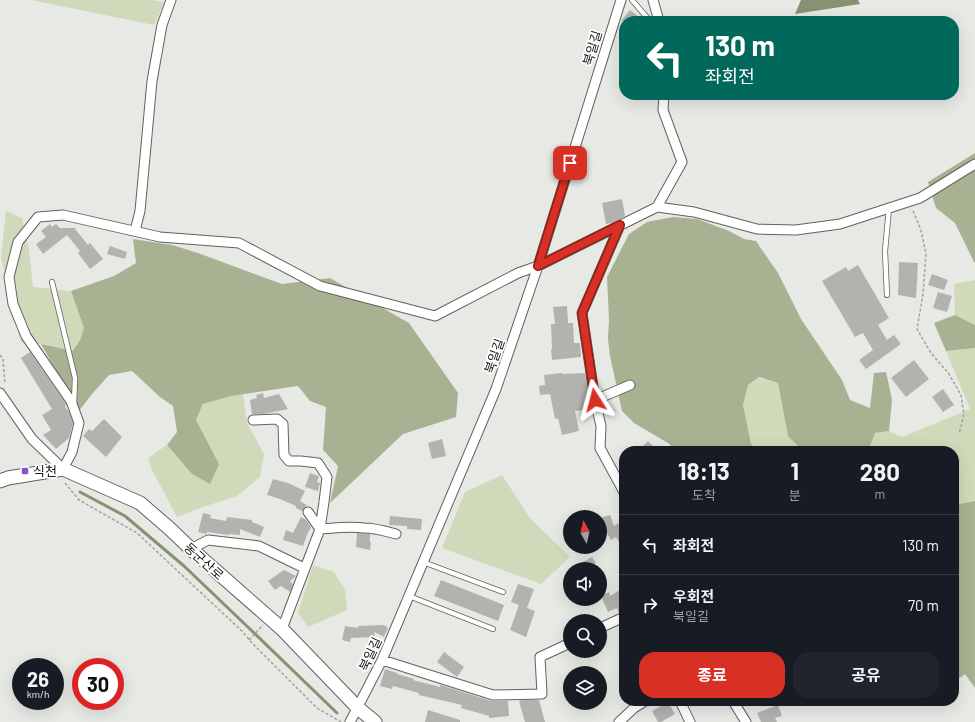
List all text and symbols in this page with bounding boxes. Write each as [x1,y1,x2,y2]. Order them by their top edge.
street label: 북일길 [579,28,605,68]
text: 130 m [705,28,775,62]
icon: left [639,32,691,84]
text: 좌회전 [705,65,755,87]
pin [553,146,587,180]
icon: arrive [559,152,581,174]
street label: 북일길 [481,336,507,376]
position arrow [574,379,616,421]
text: 18:13 [678,456,730,485]
text: 1 [791,456,799,485]
text: 280 [860,457,900,486]
place label: 식천 [33,463,57,479]
marker: 식천 [20,466,30,476]
text: m [875,486,885,502]
text: 도착 [692,487,716,503]
text: 분 [789,487,801,503]
north arrow [563,510,607,554]
map controls [563,510,607,710]
icon: left [639,534,661,556]
text: 좌회전 [673,536,714,554]
text: 130 m [902,536,939,554]
street label: 동군산로 [181,539,227,583]
button: sound [563,562,607,606]
text: 우회전 [673,587,714,605]
icon: right [639,594,661,616]
text: 70 m [908,596,939,614]
text: 북일길 [673,608,709,624]
button: search [563,614,607,658]
street label: 북일길 [355,634,385,674]
button: 종료 [639,652,785,698]
button: 공유 [793,652,939,698]
speed limit sign: 30 [72,658,124,710]
button: layers [563,666,607,710]
text: 26 [27,667,49,691]
text: km/h [27,688,49,700]

